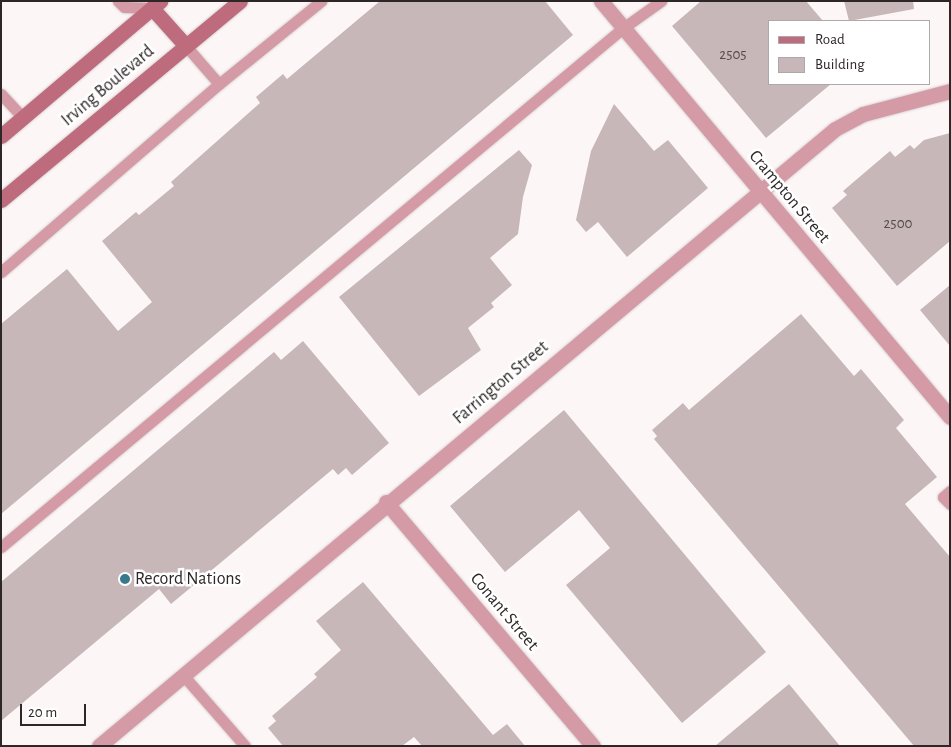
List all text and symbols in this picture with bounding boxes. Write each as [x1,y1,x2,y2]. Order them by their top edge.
legend [768,20,931,85]
text: Road [815,32,845,47]
street label: Irving Boulevard [57,41,159,131]
house number: 2505 [719,46,747,64]
text: Building [815,57,865,72]
street label: Crampton Street [744,146,834,248]
house number: 2500 [884,215,912,233]
street label: Farrington Street [449,337,553,429]
place label: Record Nations [135,568,241,590]
street label: Conant Street [465,568,543,656]
marker: Record Nations [119,573,131,585]
scale bar [22,694,89,726]
text: 20 m [28,705,57,720]

